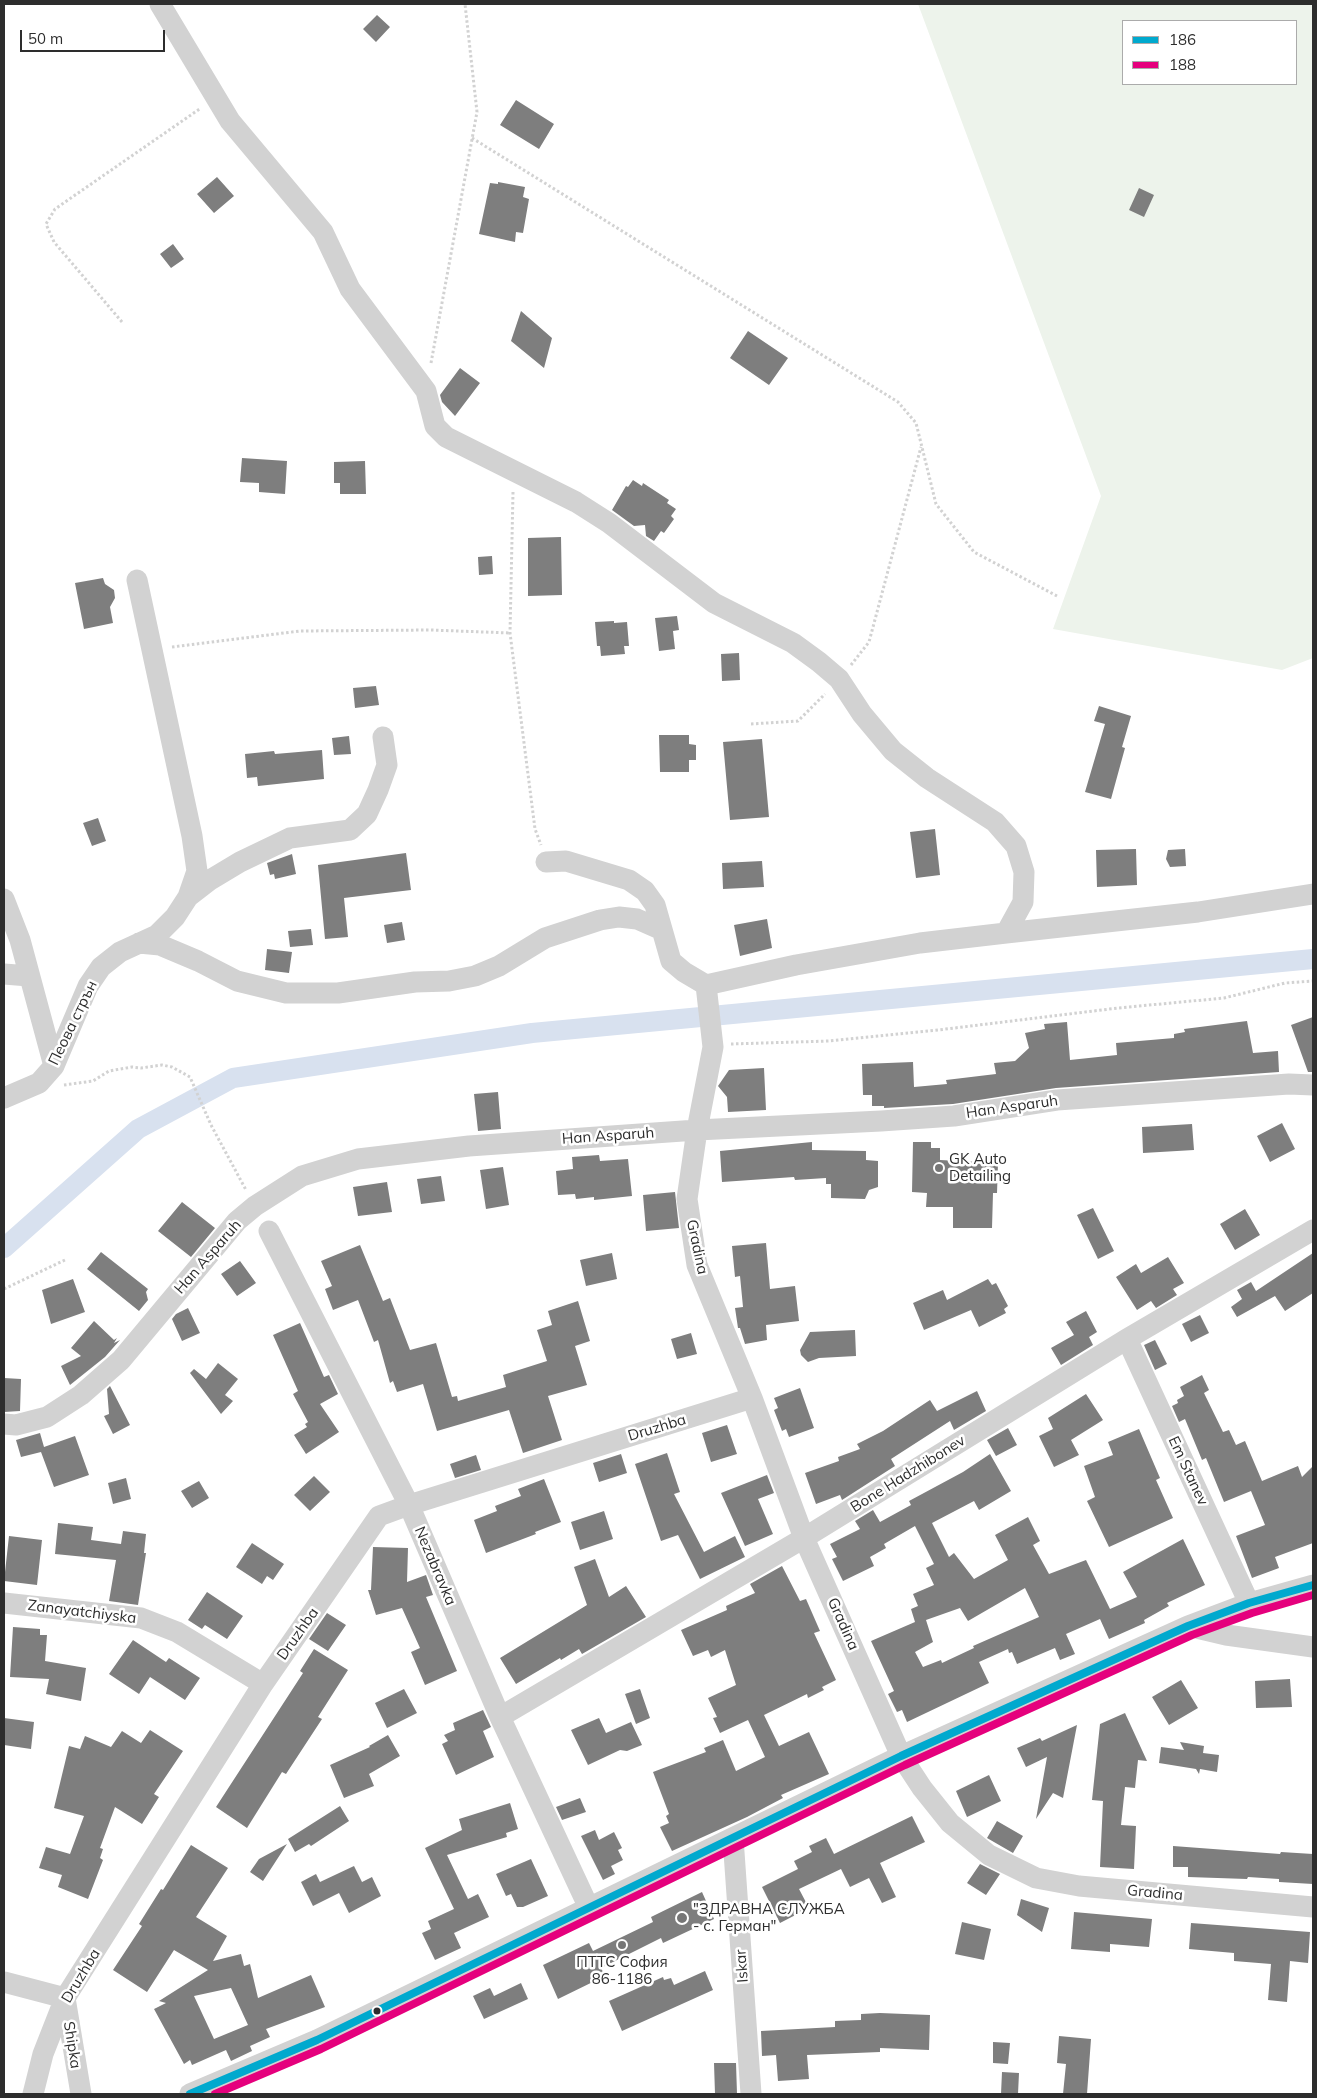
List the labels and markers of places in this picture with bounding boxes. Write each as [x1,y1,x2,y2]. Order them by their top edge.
place label: GK Auto Detailing [949,1150,1011,1185]
marker: GK Auto Detailing [933,1162,945,1174]
place label: "ЗДРАВНА СЛУЖБА - с. Герман" [693,1900,845,1935]
marker: "ЗДРАВНА СЛУЖБА - с. Герман" [675,1911,689,1925]
marker: ПТТС София 86-1186 [616,1939,628,1951]
place label: ПТТС София 86-1186 [576,1953,668,1988]
unlabelled marker [372,2006,382,2016]

